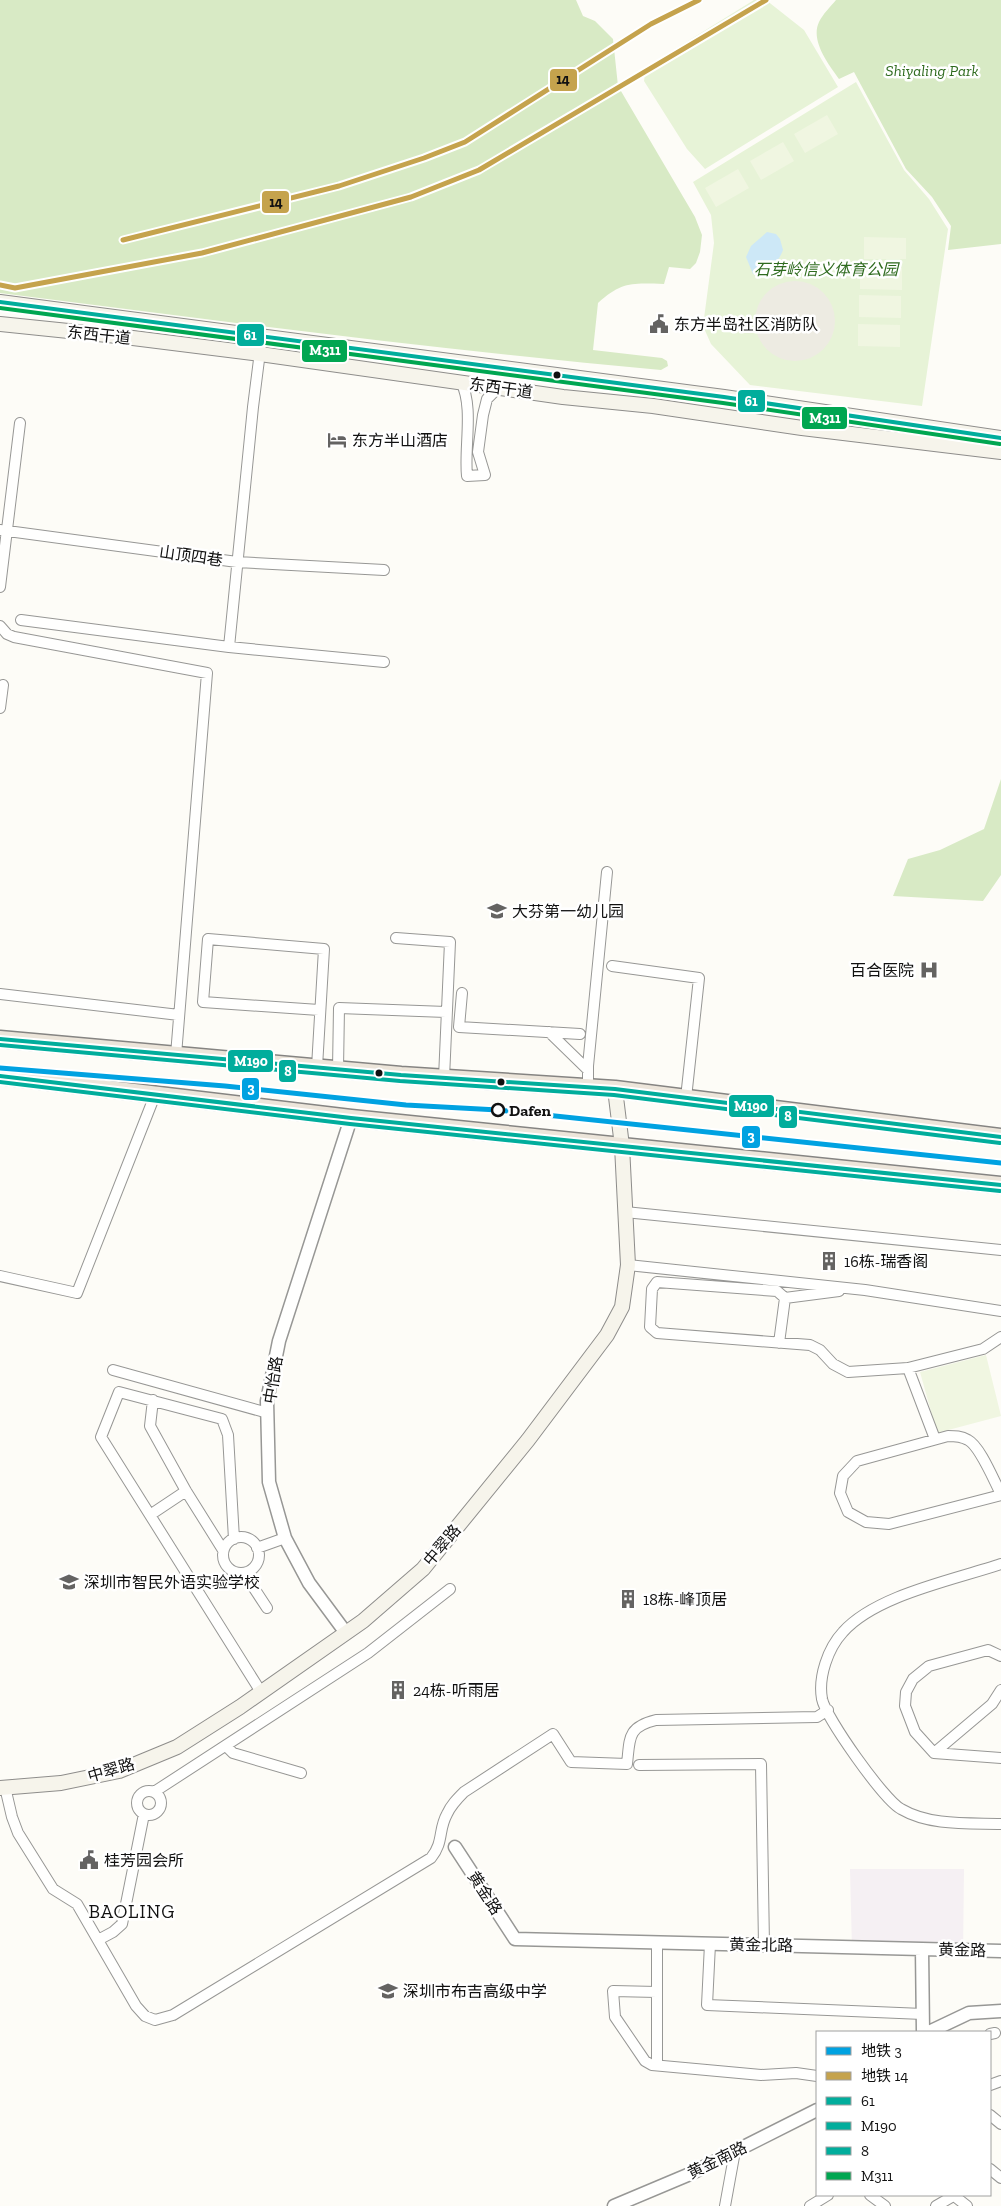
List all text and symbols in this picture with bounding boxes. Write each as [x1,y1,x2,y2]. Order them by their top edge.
park label: Shiyaling Park [885,61,979,80]
line badge: 14 [549,68,578,92]
text: 14 [556,71,570,88]
line badge: 14 [261,190,290,214]
text: 14 [269,194,283,211]
park label: 石芽岭信义体育公园 [754,260,900,279]
public building icon: 东方半岛社区消防队 [648,313,670,335]
place label: 东方半岛社区消防队 [674,315,818,334]
street label: 东西干道 [66,322,132,348]
line badge: 61 [236,323,265,347]
text: 61 [243,327,257,344]
line badge: M311 [301,339,348,363]
text: M311 [309,342,341,359]
unlabelled marker [552,370,562,380]
street label: 东西干道 [468,374,534,402]
line badge: 61 [737,389,766,413]
text: 61 [744,393,758,410]
line badge: M311 [801,406,848,430]
text: M311 [809,410,841,427]
hotel icon: 东方半山酒店 [326,429,348,451]
place label: 东方半山酒店 [352,431,448,450]
street label: 山顶四巷 [158,542,224,570]
school or university icon: 大芬第一幼儿园 [486,900,508,922]
place label: 大芬第一幼儿园 [512,902,624,921]
hospital icon: 百合医院 [918,959,940,981]
place label: 百合医院 [850,961,914,980]
line badge: M190 [227,1049,274,1073]
text: M190 [234,1053,268,1070]
line badge: 8 [278,1059,297,1083]
text: 8 [284,1063,292,1080]
unlabelled marker [374,1068,384,1078]
line badge: 3 [241,1077,260,1101]
unlabelled marker [496,1077,506,1087]
text: 3 [247,1080,255,1097]
line badge: M190 [728,1094,775,1118]
text: M190 [734,1098,768,1115]
place label: Dafen [509,1101,551,1120]
marker: Dafen [491,1103,505,1117]
line badge: 8 [778,1105,798,1129]
text: 8 [784,1108,792,1125]
line badge: 3 [741,1125,761,1149]
text: 3 [747,1128,755,1145]
building icon: 16栋-瑞香阁 [818,1250,840,1272]
place label: 16栋-瑞香阁 [844,1252,928,1271]
street label: 中怡路 [260,1355,286,1405]
street label: 中翠路 [419,1521,465,1569]
school or university icon: 深圳市智民外语实验学校 [58,1571,80,1593]
place label: 深圳市智民外语实验学校 [84,1573,260,1592]
building icon: 18栋-峰顶居 [617,1588,639,1610]
place label: 18栋-峰顶居 [643,1590,727,1609]
building icon: 24栋-听雨居 [387,1679,409,1701]
place label: 24栋-听雨居 [413,1681,499,1700]
street label: 中翠路 [85,1754,137,1786]
public building icon: 桂芳园会所 [78,1849,100,1871]
place label: 桂芳园会所 [104,1851,184,1870]
street label: 黄金路 [464,1868,506,1918]
district label: BAOLING [89,1900,175,1923]
street label: 黄金北路 [729,1935,793,1955]
street label: 黄金路 [938,1940,986,1960]
school or university icon: 深圳市布吉高级中学 [377,1980,399,2002]
place label: 深圳市布吉高级中学 [403,1982,547,2001]
legend [816,2031,991,2196]
text: 地铁 3 [861,2042,902,2060]
text: 地铁 14 [861,2067,908,2085]
text: 61 [861,2092,875,2110]
text: M190 [861,2117,897,2135]
street label: 黄金南路 [684,2137,750,2183]
text: 8 [861,2142,869,2160]
text: M311 [861,2167,893,2185]

